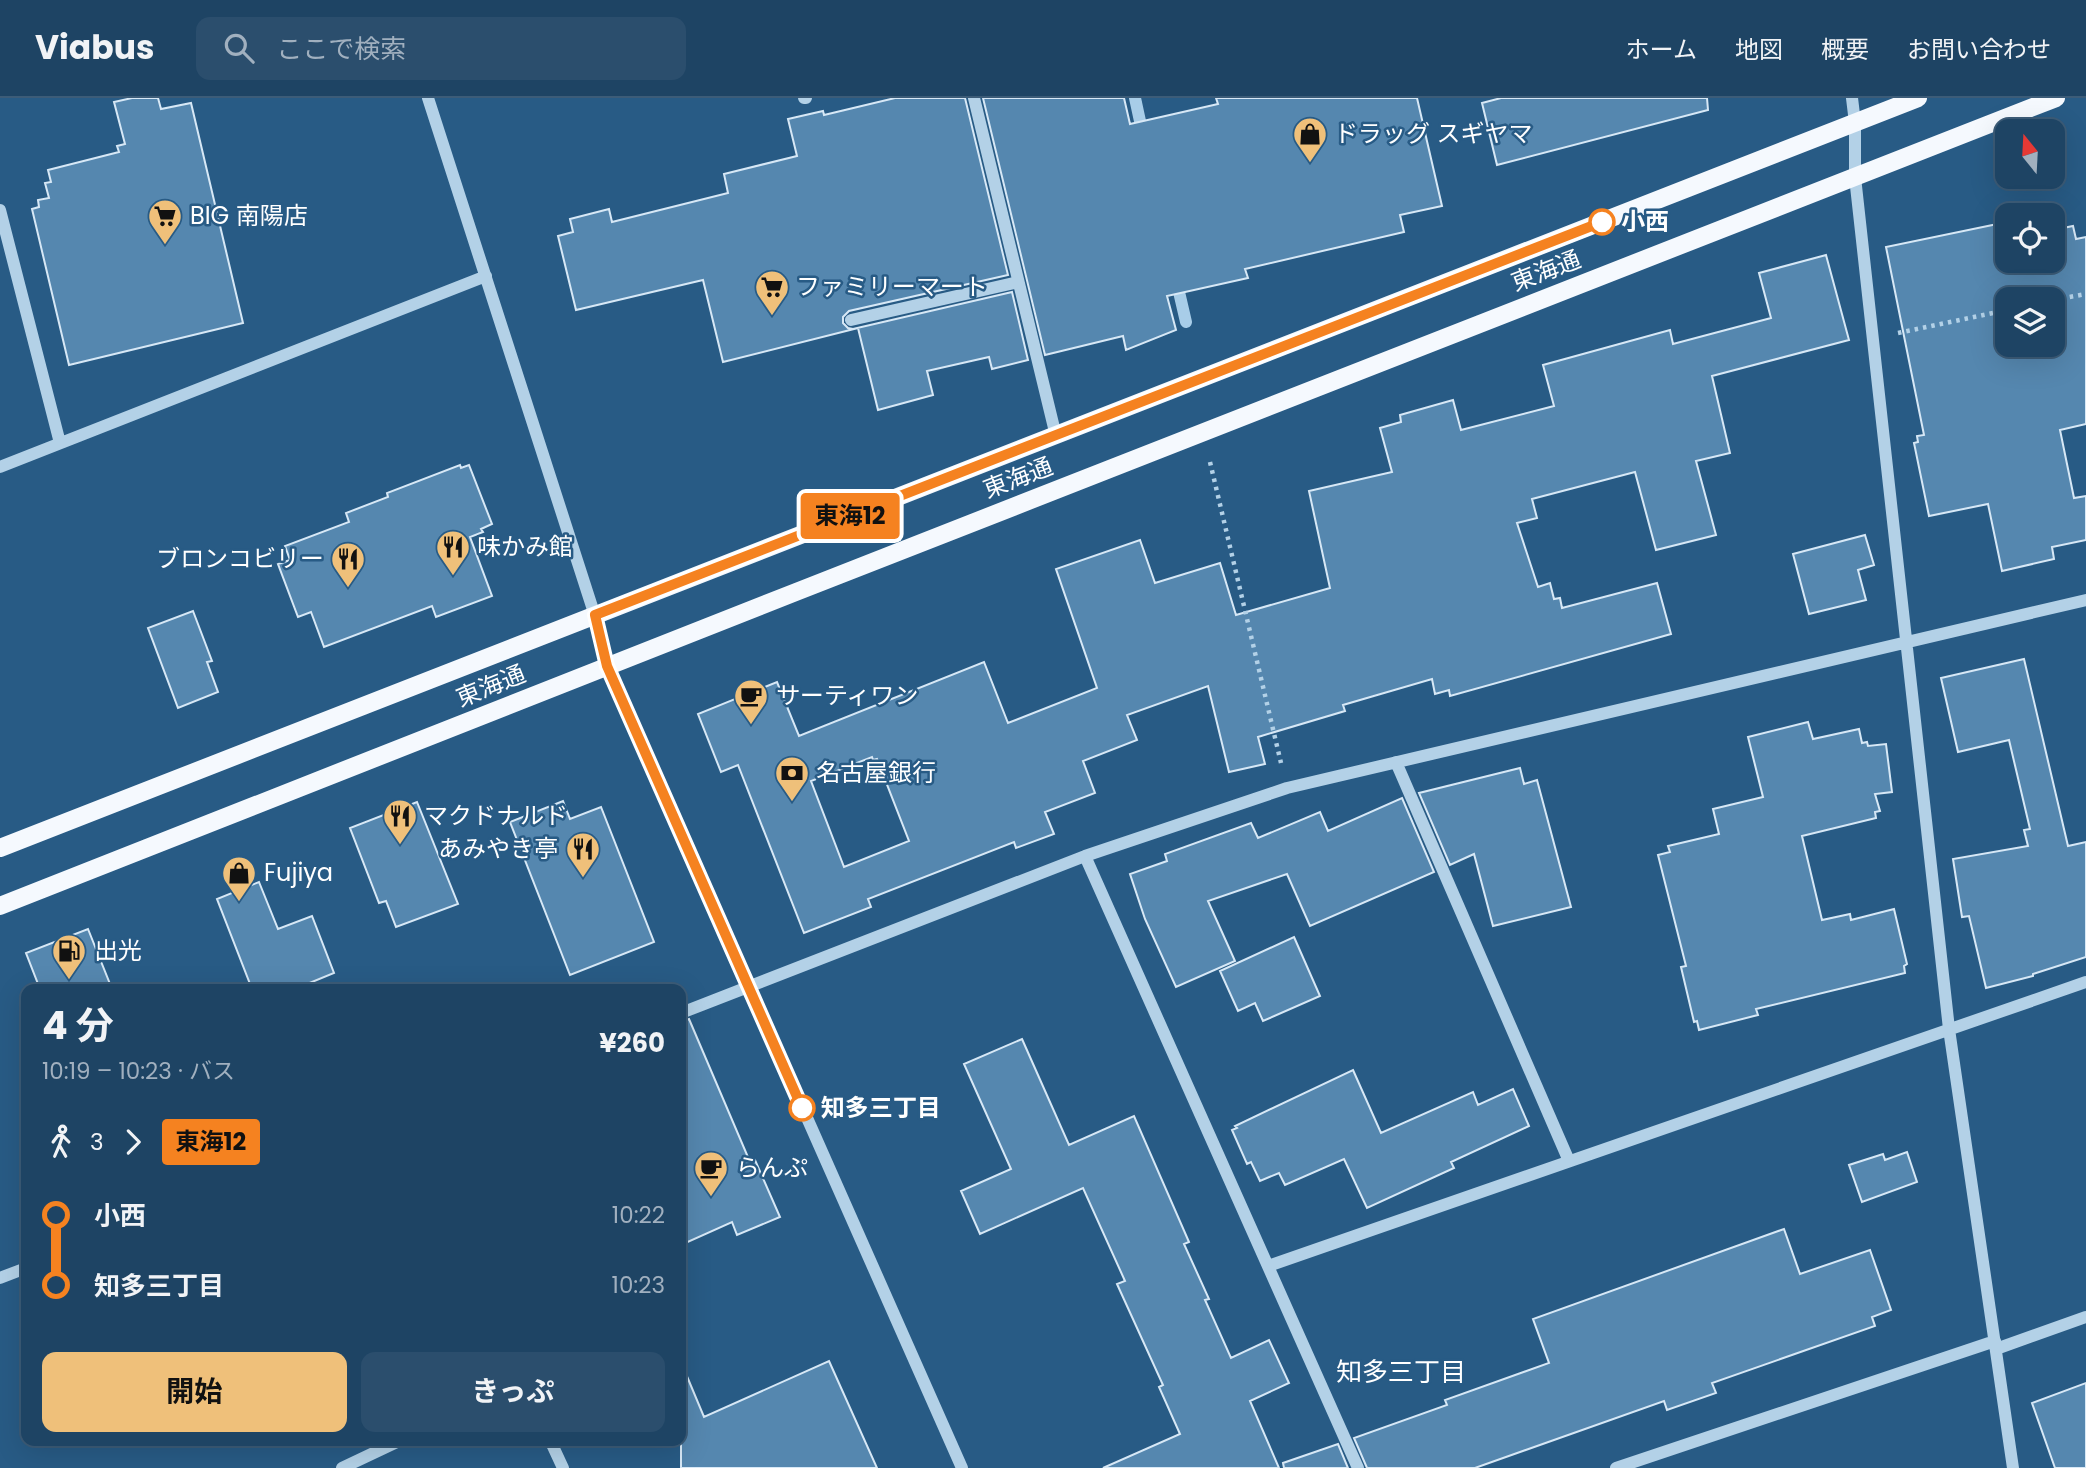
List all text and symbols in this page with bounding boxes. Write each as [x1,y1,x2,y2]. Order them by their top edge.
search box [196,17,686,80]
text: Viabus [35,24,154,71]
icon: search [220,29,258,67]
text: ここで検索 [276,31,406,67]
text: ホーム [1626,33,1697,66]
text: 地図 [1735,33,1783,66]
text: 概要 [1821,33,1869,66]
text: お問い合わせ [1907,33,2051,66]
shop icon: ドラッグ スギヤマ [1291,115,1329,164]
place label: ドラッグ スギヤマ [1334,117,1532,150]
north arrow [1995,119,2065,189]
map controls [1995,119,2065,357]
supermarket icon: BIG 南陽店 [146,197,184,246]
place label: BIG 南陽店 [190,199,308,232]
button: locate [1995,203,2065,273]
place label: 小西 [1621,205,1669,238]
marker: 小西 [1589,209,1615,235]
street label: 東海通 [1506,242,1585,299]
supermarket icon: ファミリーマート [753,268,791,317]
place label: ファミリーマート [796,270,988,303]
button: layers [1995,287,2065,357]
street label: 東海通 [978,449,1057,506]
line badge: 東海12 [801,493,899,539]
text: 東海12 [815,499,885,532]
restaurant icon: 味かみ館 [434,528,472,577]
place label: 味かみ館 [477,530,573,563]
restaurant icon: ブロンコビリー [329,540,367,589]
place label: ブロンコビリー [156,542,324,575]
street label: 東海通 [451,657,530,714]
cafe icon: サーティワン [732,677,770,726]
place label: サーティワン [776,679,919,712]
bank icon: 名古屋銀行 [773,754,811,803]
place label: 名古屋銀行 [816,756,936,789]
restaurant icon: マクドナルド [381,797,419,846]
place label: マクドナルド [424,799,568,832]
restaurant icon: あみやき亭 [564,830,602,879]
place label: あみやき亭 [438,832,558,865]
shop icon: Fujiya [220,854,258,903]
place label: Fujiya [264,856,333,889]
fuel station icon: 出光 [50,932,88,981]
place label: 出光 [94,934,142,967]
text: 4 分 [42,999,114,1052]
text: ¥260 [599,1025,665,1061]
text: 10:19 – 10:23 · バス [42,1055,235,1087]
place label: 知多三丁目 [821,1091,941,1124]
marker: 知多三丁目 [789,1095,815,1121]
icon: walk [42,1123,80,1161]
icon: forward [114,1123,152,1161]
text: 東海12 [176,1125,246,1158]
text: 3 [90,1126,104,1158]
cafe icon: らんぷ [692,1149,730,1198]
place label: らんぷ [736,1151,808,1184]
text: 小西 [94,1198,146,1234]
text: 10:22 [612,1199,665,1231]
text: 知多三丁目 [94,1268,224,1304]
text: 10:23 [612,1269,665,1301]
button: 開始 [42,1352,347,1432]
button: きっぷ [361,1352,665,1432]
district label: 知多三丁目 [1336,1354,1466,1390]

